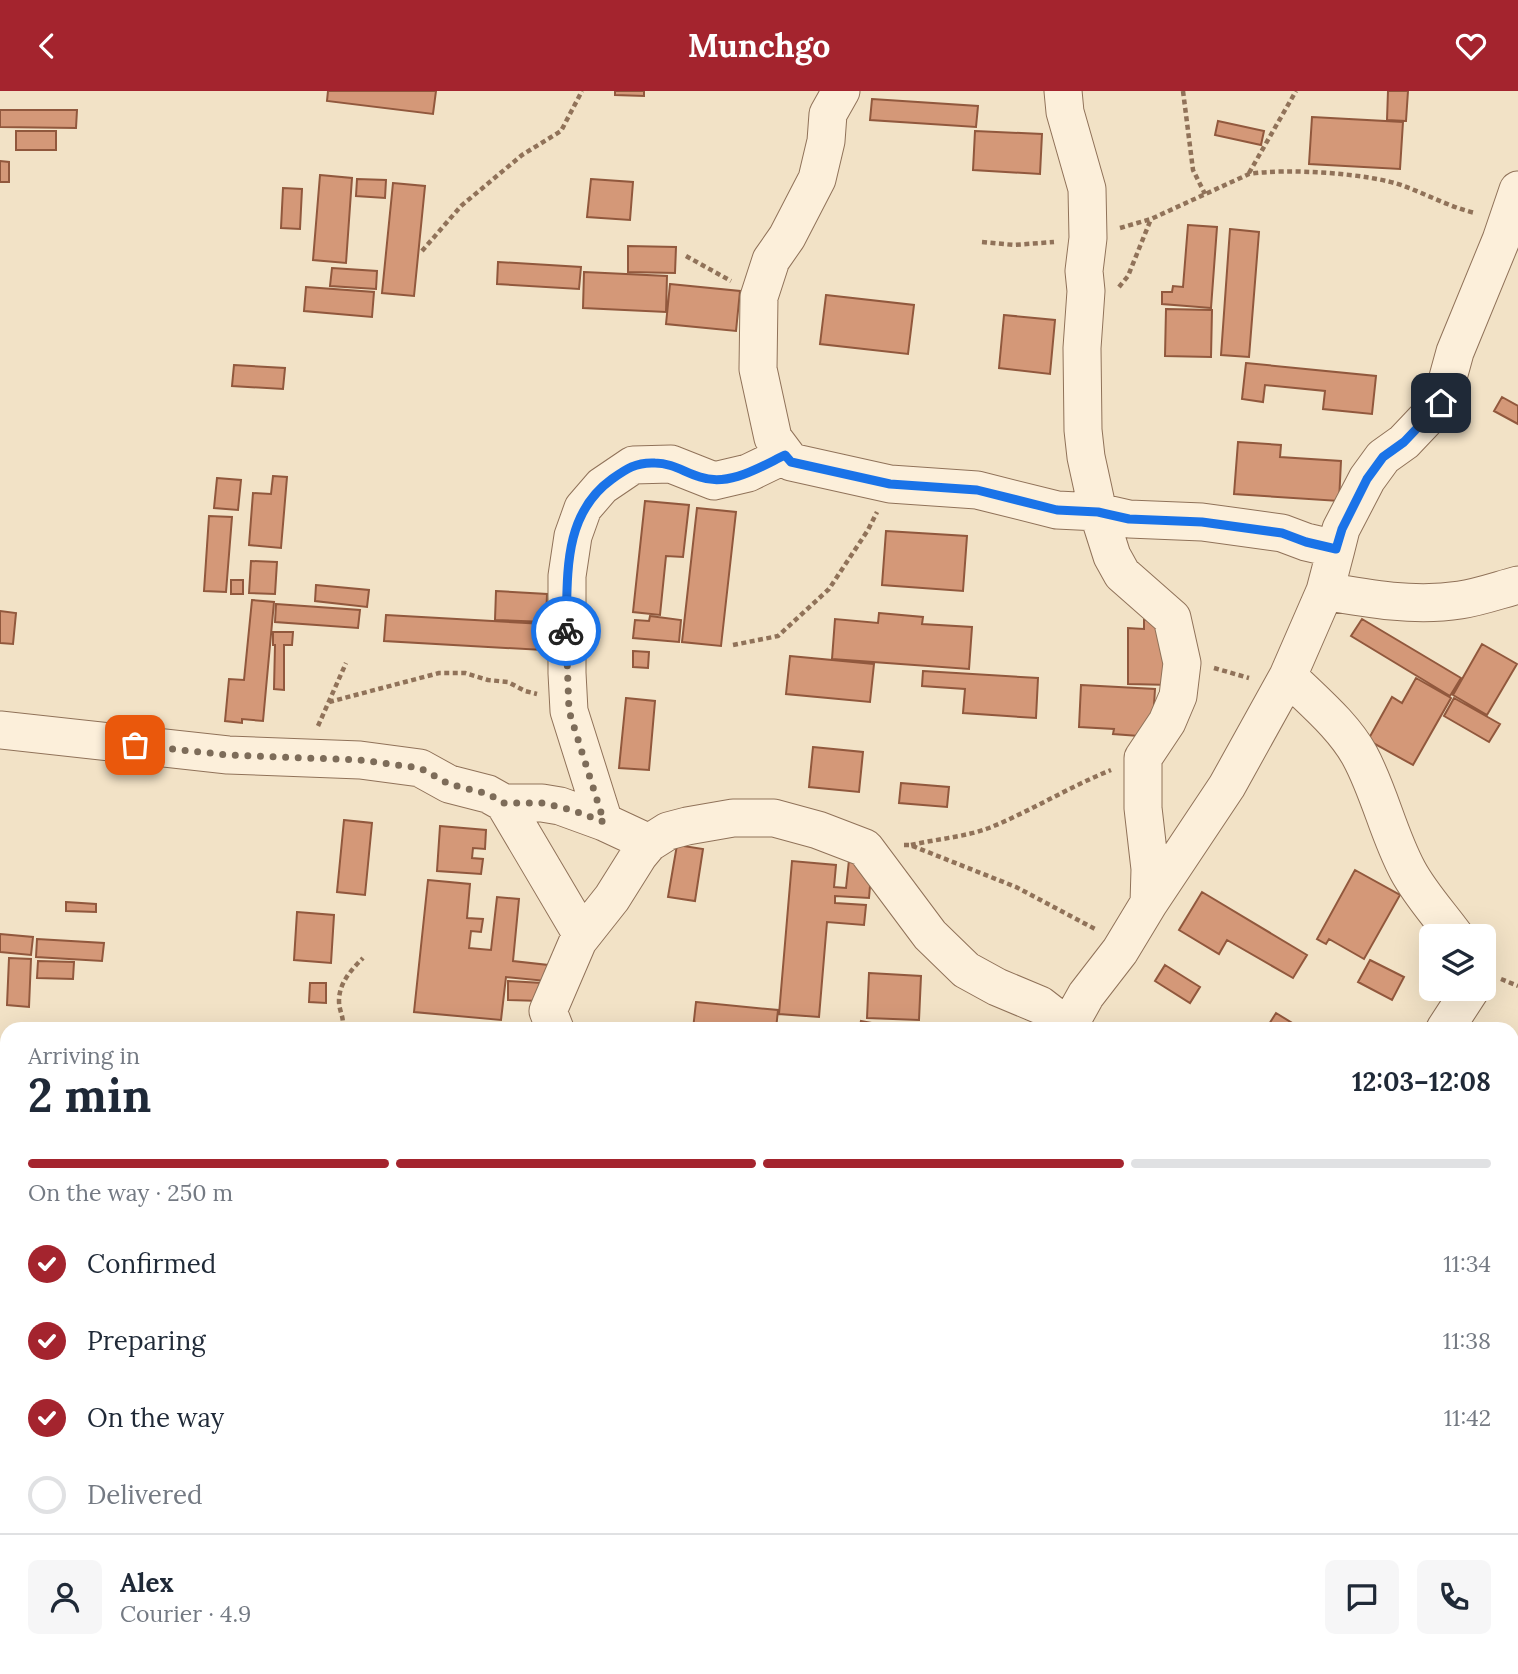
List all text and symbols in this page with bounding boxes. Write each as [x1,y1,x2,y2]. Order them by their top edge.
text: Munchgo [688,25,830,66]
icon: back [28,27,66,65]
icon: heart [1452,27,1490,65]
pin [1411,373,1471,433]
icon: home [1422,384,1460,422]
courier [531,596,601,666]
icon: bike [547,612,585,650]
pin [105,715,165,775]
icon: bag [116,726,154,764]
map controls [1419,924,1496,1001]
button: layers [1419,924,1496,1001]
text: Arriving in [28,1041,140,1070]
text: 12:03–12:08 [1352,1065,1491,1098]
text: 2 min [28,1066,151,1125]
text: On the way · 250 m [28,1178,233,1207]
icon: check [28,1245,66,1283]
text: Confirmed [87,1247,216,1280]
text: 11:34 [1443,1249,1491,1278]
icon: check [28,1322,66,1360]
text: Preparing [87,1324,206,1357]
text: 11:38 [1443,1326,1491,1355]
icon: check [28,1399,66,1437]
text: On the way [87,1401,224,1434]
text: 11:42 [1444,1403,1491,1432]
text: Delivered [87,1478,203,1511]
button: person [28,1560,102,1634]
button: chat [1325,1560,1399,1634]
button: phone [1417,1560,1491,1634]
text: Alex [120,1566,174,1599]
text: Courier · 4.9 [120,1599,251,1628]

